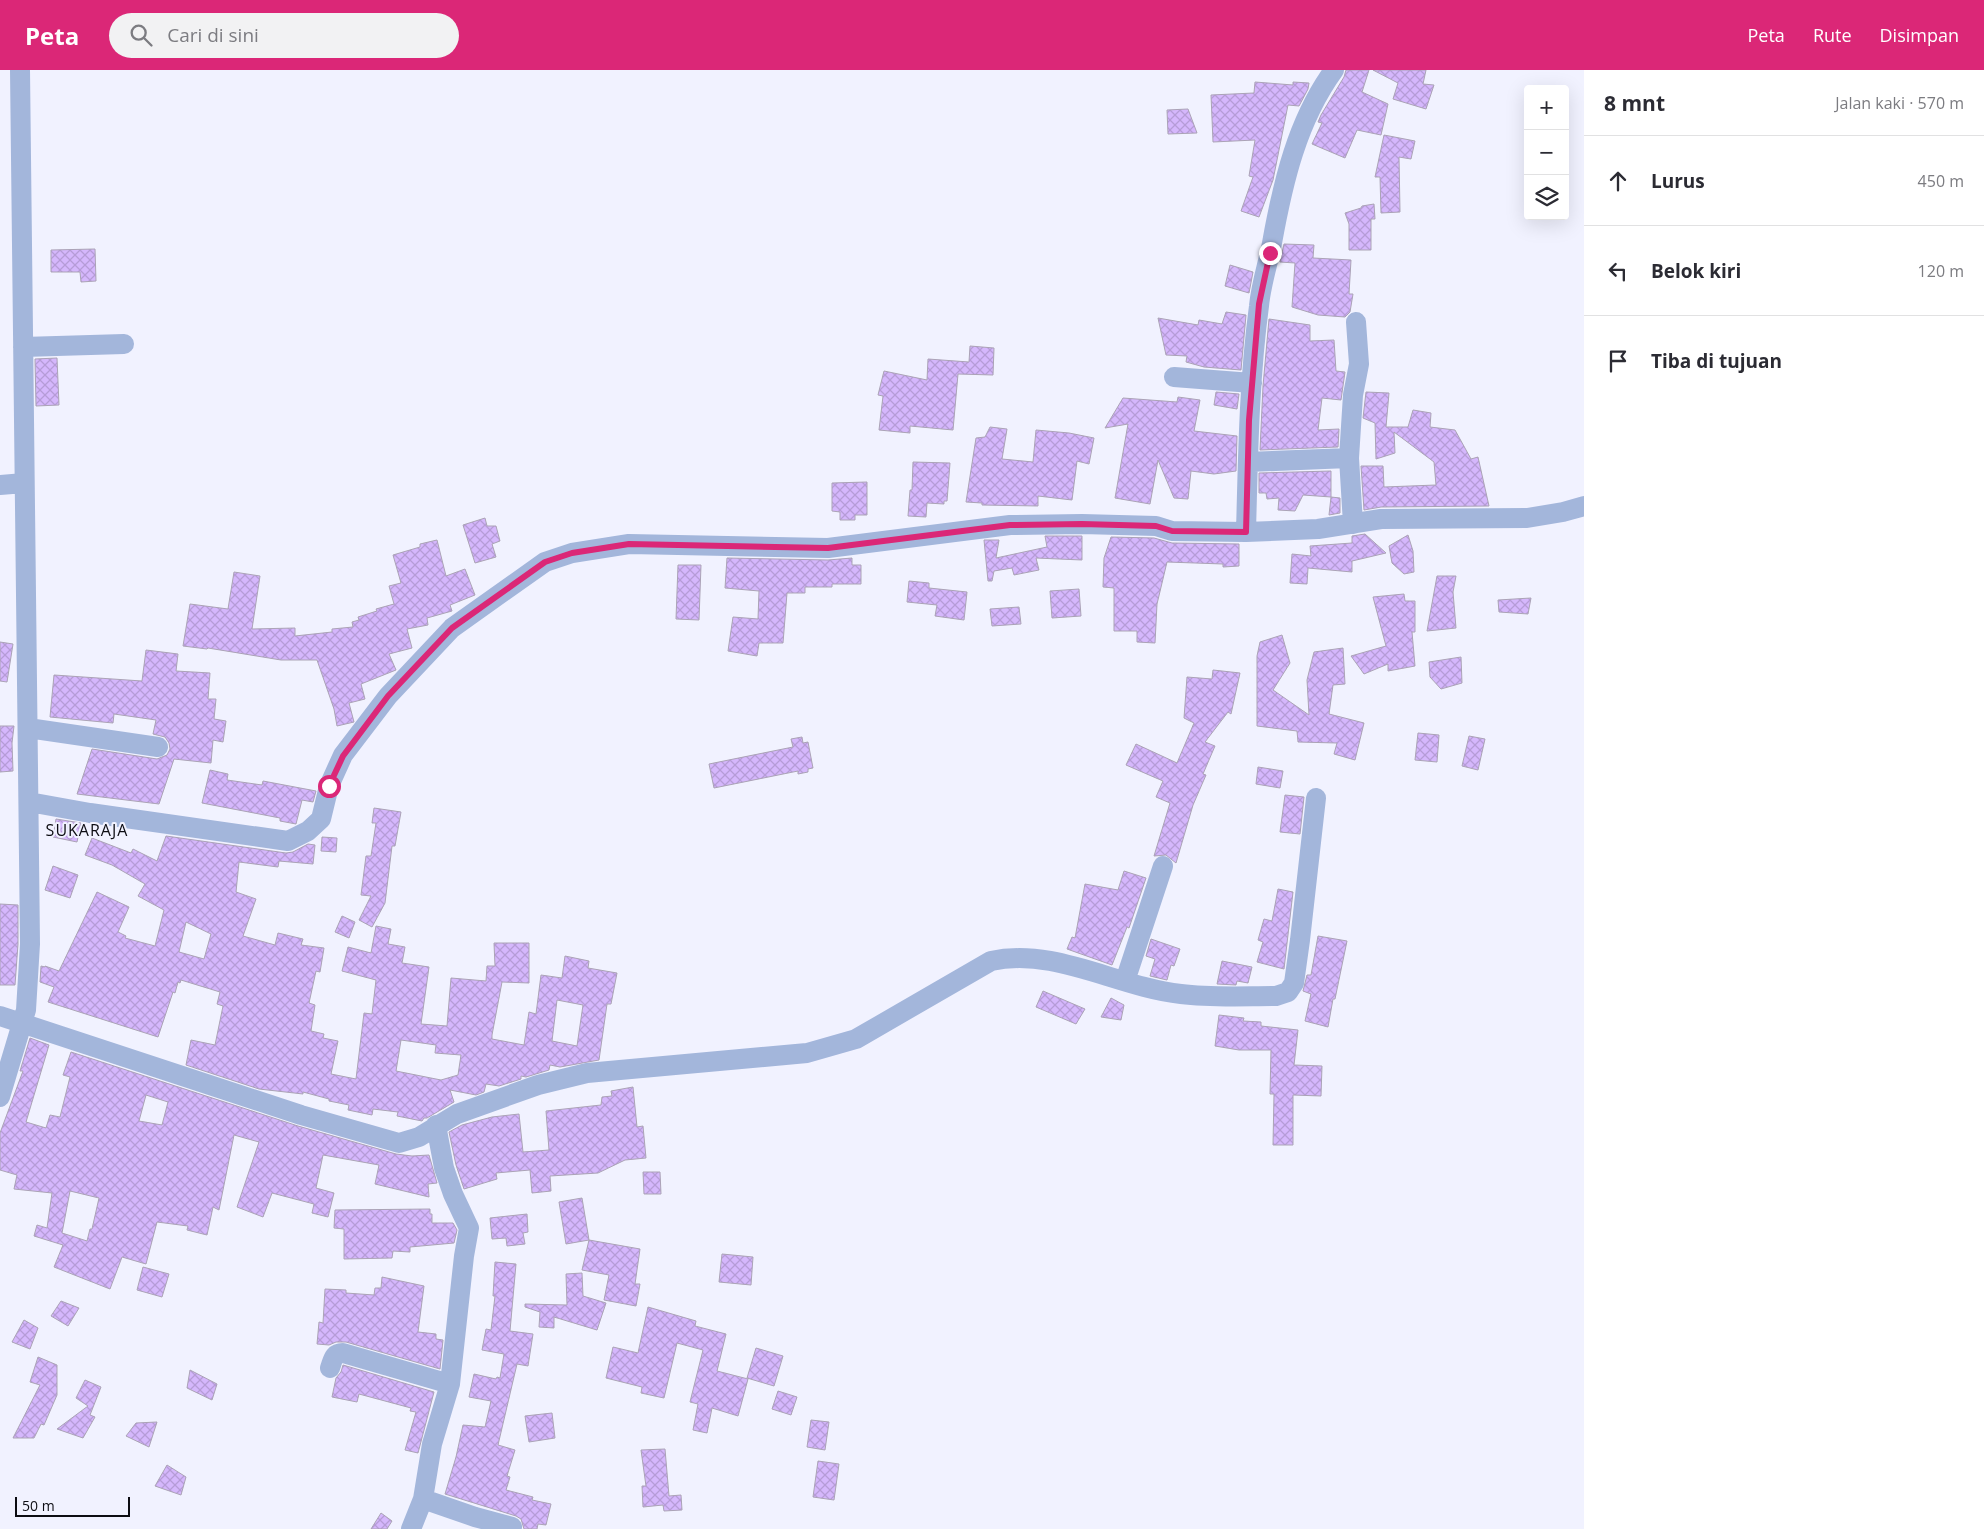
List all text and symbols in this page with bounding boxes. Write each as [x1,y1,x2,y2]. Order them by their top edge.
search box [109,13,459,58]
text: Peta [25,19,79,52]
icon: search [127,21,155,49]
text: Cari di sini [167,22,259,48]
text: Peta [1748,23,1785,47]
text: Rute [1813,23,1852,47]
text: Disimpan [1880,23,1959,47]
map controls [1524,85,1569,220]
button: + [1524,85,1569,130]
text: 8 mnt [1604,89,1665,117]
text: Jalan kaki · 570 m [1835,92,1964,114]
button: − [1524,130,1569,175]
icon: ahead [1604,167,1632,195]
text: Lurus [1651,168,1705,194]
text: 450 m [1918,170,1964,192]
button: layers [1524,175,1569,220]
route end [1259,242,1282,265]
icon: left [1604,257,1632,285]
text: Belok kiri [1651,258,1741,284]
text: 120 m [1918,260,1964,282]
icon: arrive [1604,347,1632,375]
text: Tiba di tujuan [1651,348,1782,374]
route start [318,775,341,798]
district label: SUKARAJA [46,819,128,841]
scale bar [15,1494,130,1517]
text: 50 m [22,1496,55,1515]

